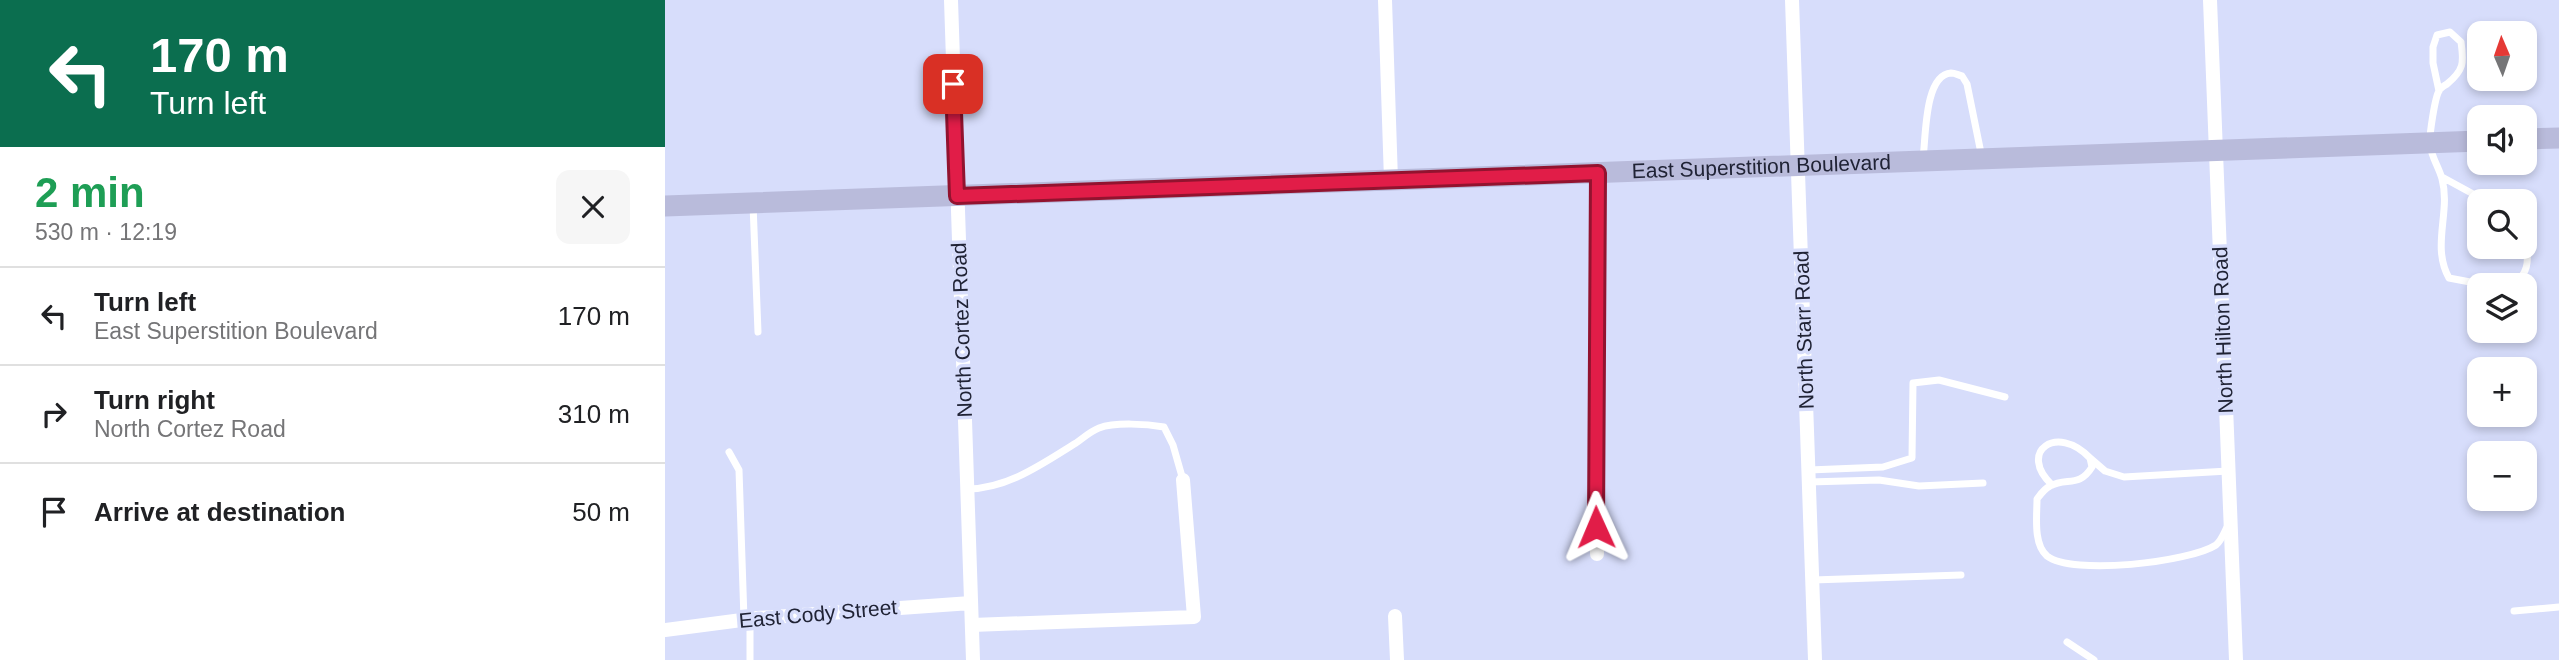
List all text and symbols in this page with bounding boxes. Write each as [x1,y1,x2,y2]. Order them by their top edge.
north arrow [2467,21,2537,91]
map controls [2467,21,2537,511]
icon: left [35,28,126,119]
text: 170 m [150,28,289,82]
pin [923,54,983,114]
icon: arrive [934,65,972,103]
text: Turn left [150,85,266,121]
button: sound [2467,105,2537,175]
street label: East Superstition Boulevard [1631,150,1891,182]
text: 2 min [35,169,145,216]
button: close [556,170,630,244]
button: search [2467,189,2537,259]
text: 530 m · 12:19 [35,219,177,245]
street label: North Cortez Road [947,242,976,418]
street label: North Hilton Road [2208,246,2237,414]
street label: North Starr Road [1789,250,1818,410]
button: layers [2467,273,2537,343]
text: Turn left [94,287,196,317]
icon: left [35,297,73,335]
text: 170 m [558,301,630,331]
text: East Superstition Boulevard [94,318,378,344]
button: + [2467,357,2537,427]
text: Turn right [94,385,215,415]
icon: right [35,395,73,433]
text: 310 m [558,399,630,429]
text: North Cortez Road [94,416,286,442]
button: − [2467,441,2537,511]
position arrow [1559,490,1633,564]
icon: arrive [35,493,73,531]
text: Arrive at destination [94,497,345,527]
text: 50 m [572,497,630,527]
street label: East Cody Street [738,595,898,632]

